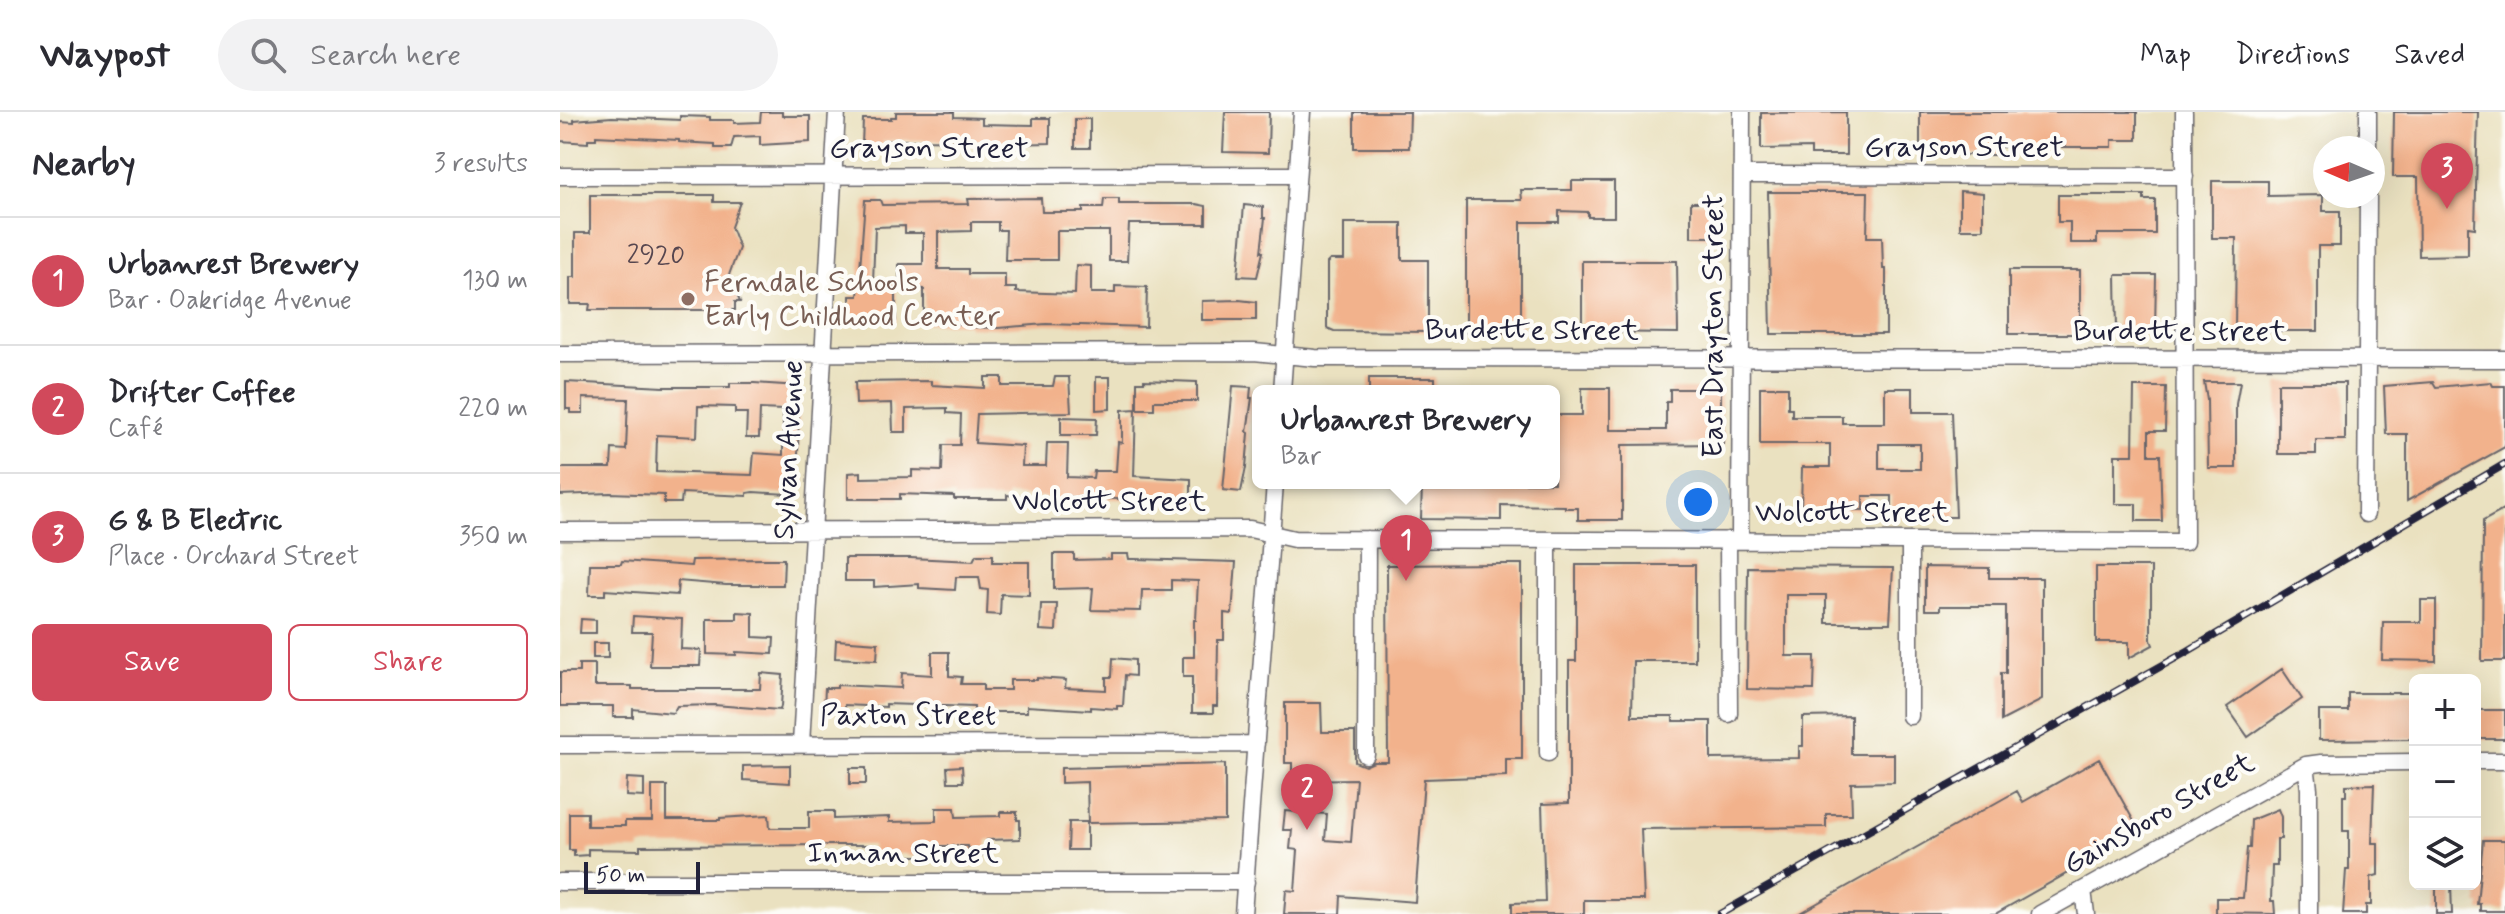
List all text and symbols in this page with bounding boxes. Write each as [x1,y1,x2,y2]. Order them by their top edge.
search box [218,19,778,91]
text: Waypost [40,31,170,80]
icon: search [246,33,290,77]
text: Search here [310,36,461,75]
text: Map [2140,37,2191,74]
text: Directions [2235,37,2350,74]
text: Saved [2394,37,2465,74]
street label: Grayson Street [1864,128,2064,167]
street label: Grayson Street [829,129,1029,168]
north arrow [2313,136,2385,208]
text: Nearby [32,142,136,187]
pin: 3 [2421,143,2473,209]
text: 3 results [434,147,528,181]
street label: East Drayton Street [1694,194,1733,458]
house number: 2920 [627,239,685,273]
text: Urbanrest Brewery [108,245,359,284]
place label: Ferndale Schools Early Childhood Center [704,263,1000,336]
text: 1 [52,264,64,298]
text: 130 m [462,264,528,298]
text: Bar · Oakridge Avenue [108,284,352,318]
marker: Ferndale Schools Early Childhood Center [679,290,697,308]
street label: Burdette Street [1425,311,1639,350]
street label: Burdette Street [2073,312,2287,351]
street label: Sylvan Avenue [765,359,813,541]
text: Drifter Coffee [108,373,296,412]
popup [1252,385,1560,489]
text: 2 [52,392,64,426]
text: 220 m [458,392,528,426]
text: Urbanrest Brewery [1280,401,1532,440]
text: Café [108,412,163,446]
text: Bar [1280,440,1321,474]
street label: Wolcott Street [1012,482,1206,521]
your location [1678,482,1718,522]
street label: Wolcott Street [1755,493,1949,532]
text: G & B Electric [108,501,282,540]
pin: 1 [1380,515,1432,581]
text: 3 [52,520,64,554]
text: 350 m [459,520,528,554]
text: Place · Orchard Street [108,540,359,574]
button: Save [32,624,272,701]
button: Share [288,624,528,701]
map controls [2409,674,2481,890]
button: + [2409,674,2481,746]
street label: Paxton Street [820,696,996,735]
street label: Gainsboro Street [2057,743,2262,884]
button: − [2409,746,2481,818]
pin: 2 [1281,764,1333,830]
button: layers [2409,818,2481,890]
street label: Inman Street [807,834,999,873]
scale bar [584,858,700,894]
text: 50 m [596,862,645,890]

